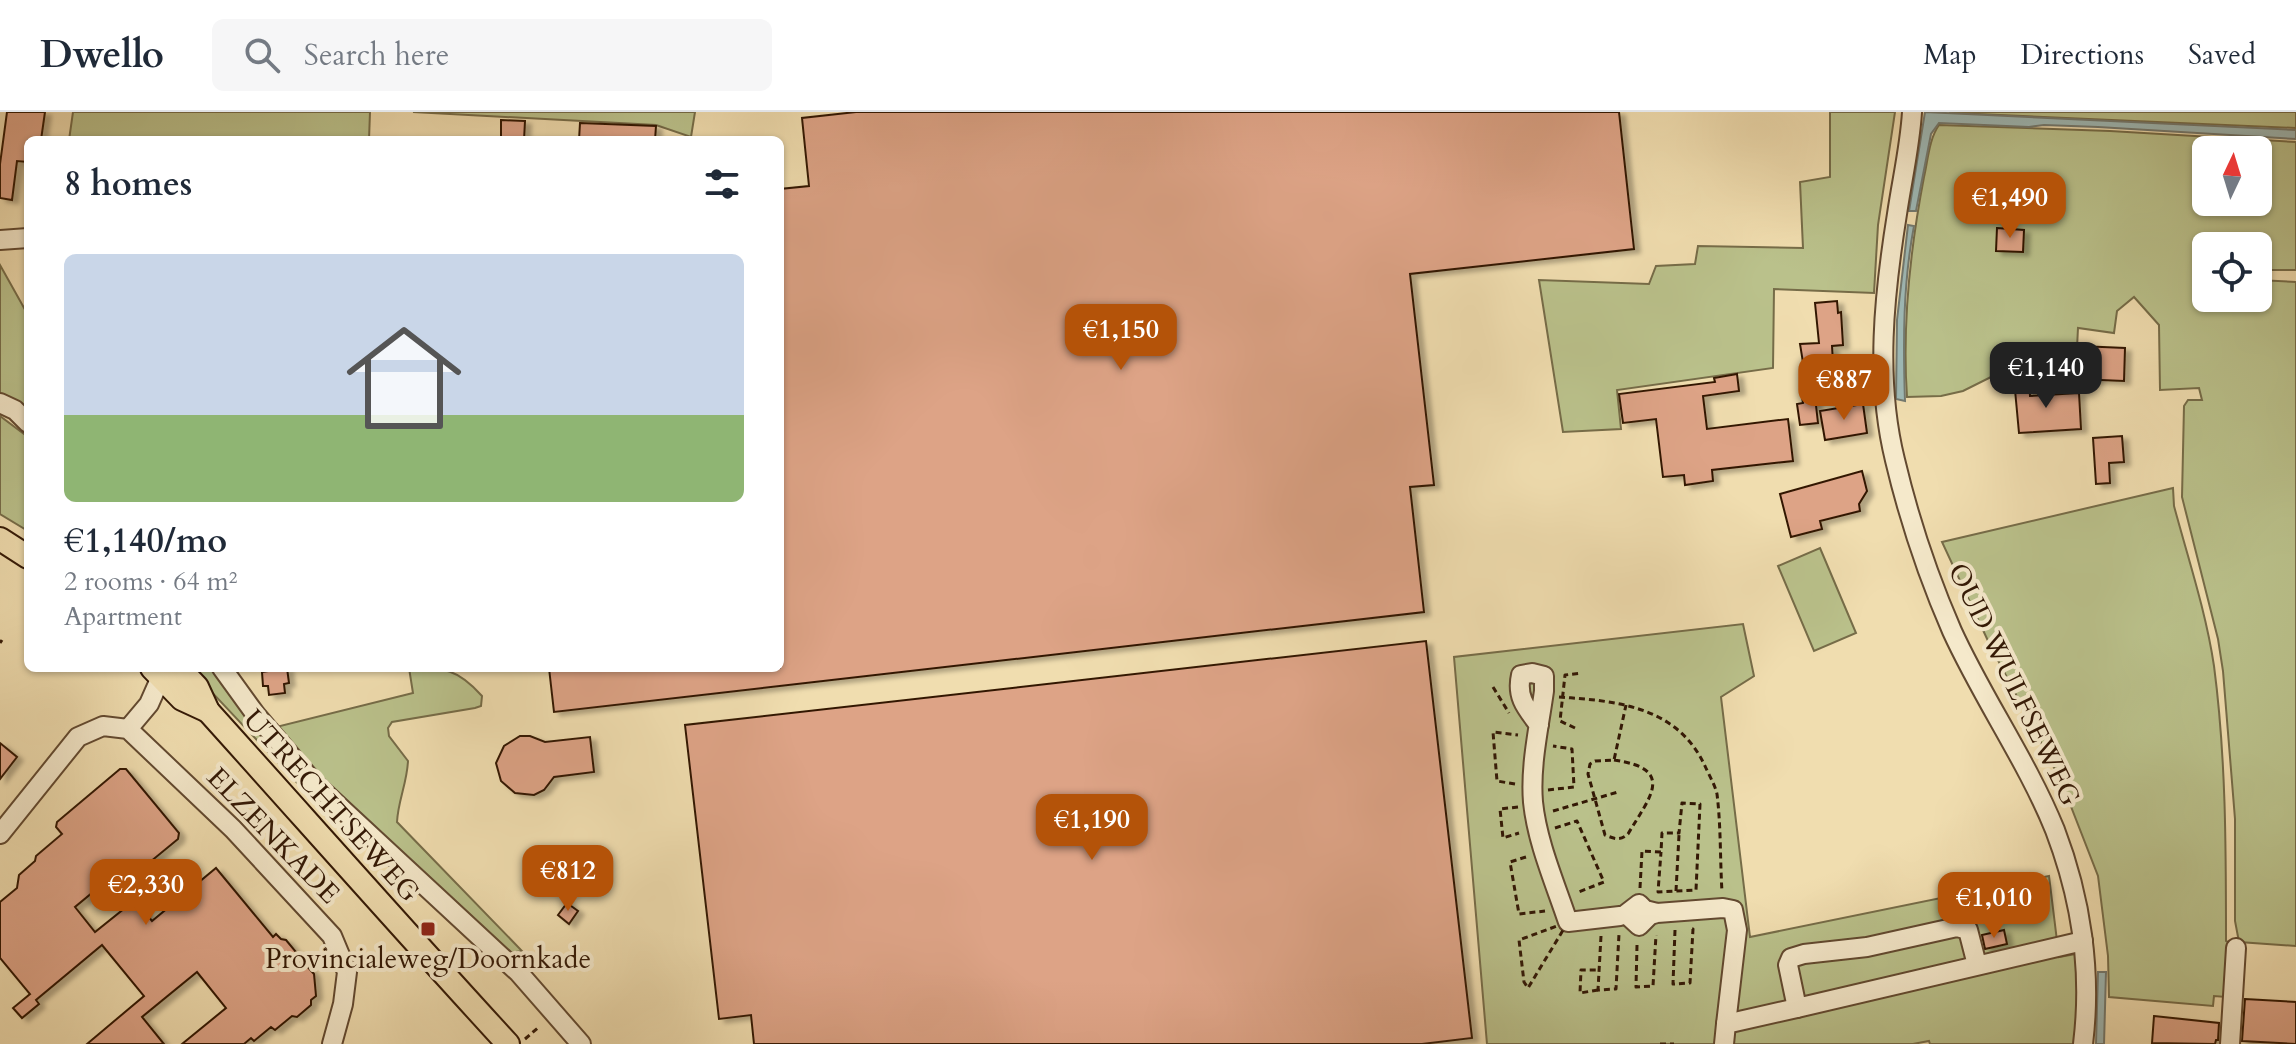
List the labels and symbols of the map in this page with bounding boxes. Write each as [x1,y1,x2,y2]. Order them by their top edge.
north arrow [2192,136,2272,216]
pin: €1,490 [1945,172,2075,240]
pin: €1,150 [1056,304,1186,372]
pin: €1,140 [1981,342,2111,410]
pin: €887 [1797,354,1891,422]
street label: OUD WULFSEWEG [1939,557,2089,812]
street label: UTRECHTSEWEG [234,701,428,910]
street label: ELZENKADE [198,759,348,912]
pin: €1,190 [1027,794,1157,862]
pin: €812 [521,845,615,913]
pin: €2,330 [81,859,211,927]
pin: €1,010 [1929,872,2059,940]
marker: Provincialeweg/Doornkade [419,920,437,938]
place label: Provincialeweg/Doornkade [265,940,591,978]

